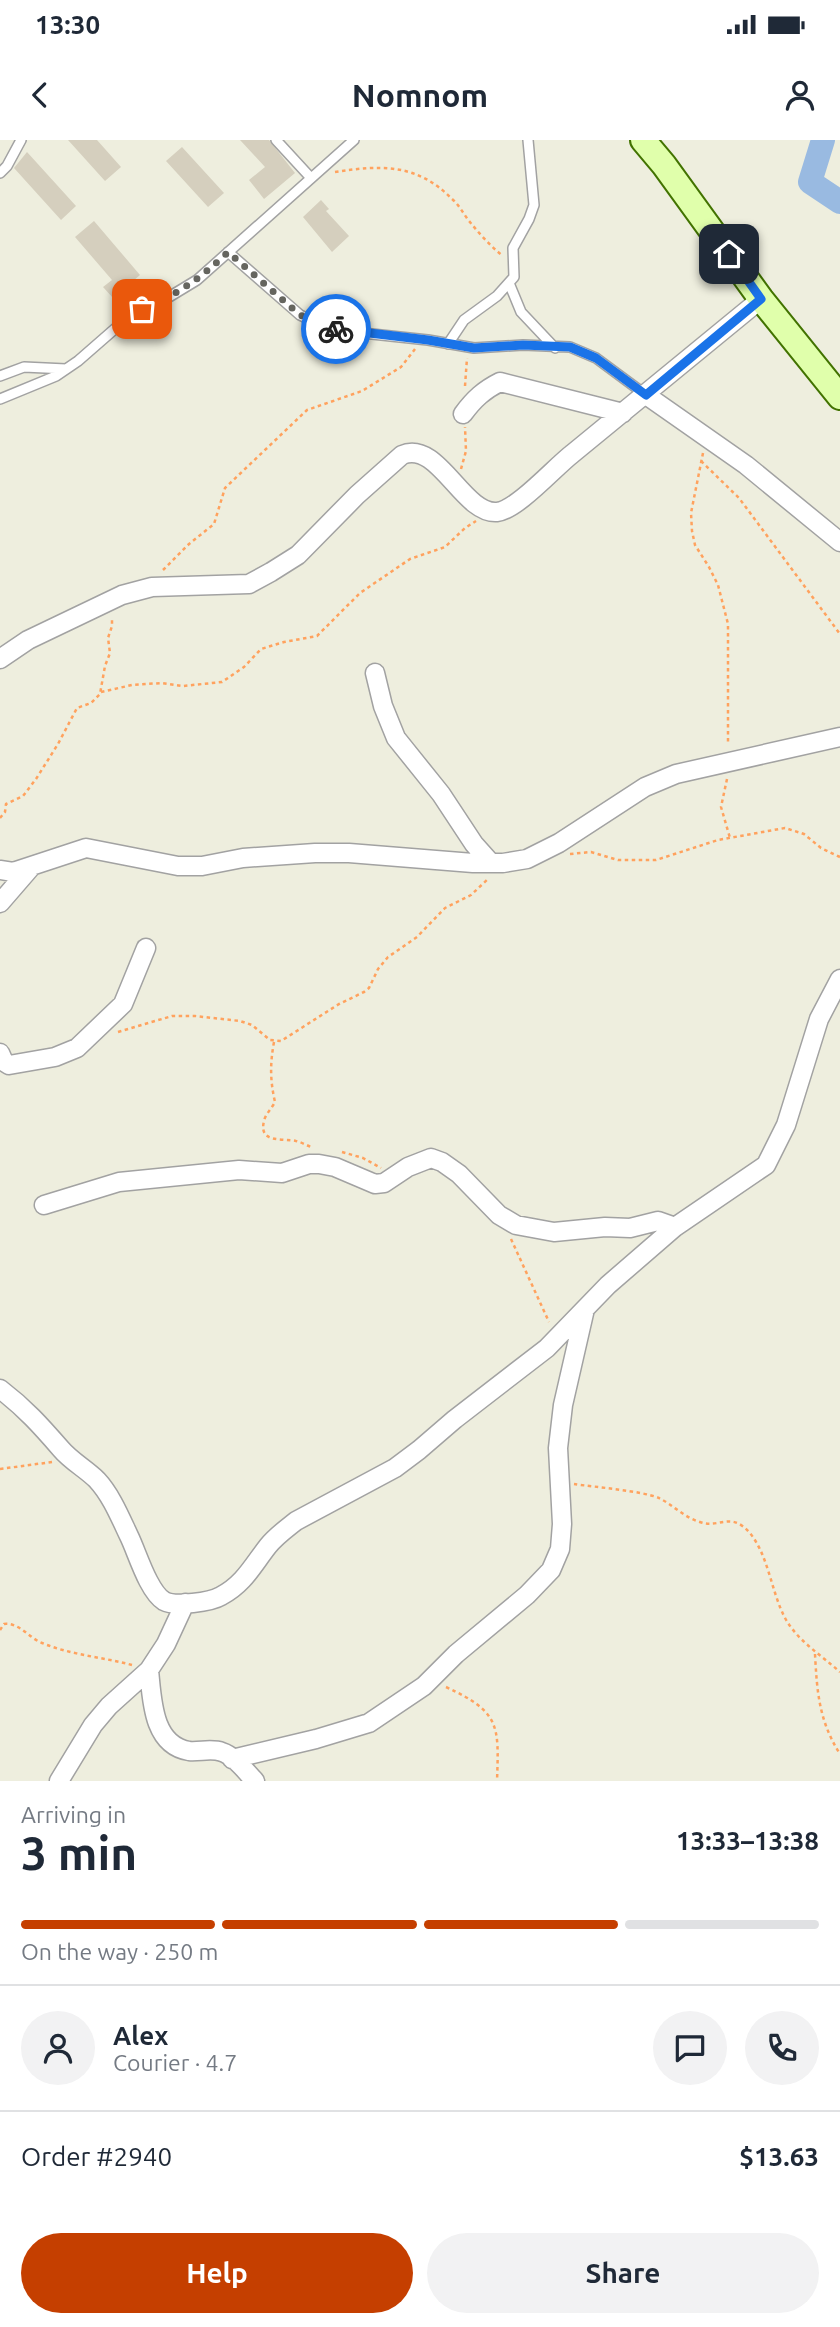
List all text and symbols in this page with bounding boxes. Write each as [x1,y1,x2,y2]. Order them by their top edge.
text: 13:30 [35,10,100,39]
icon: back [21,76,59,114]
icon: person [781,76,819,114]
text: Nomnom [352,77,488,113]
pin [699,224,759,284]
icon: home [710,235,748,273]
pin [112,279,172,339]
icon: bag [123,290,161,328]
courier [301,294,371,364]
icon: bike [317,310,355,348]
text: Arriving in [21,1802,126,1827]
text: 13:33–13:38 [676,1826,819,1855]
text: 3 min [21,1827,137,1879]
text: On the way · 250 m [21,1939,218,1964]
button: person [21,2011,95,2085]
button: chat [653,2011,727,2085]
button: phone [745,2011,819,2085]
text: Alex [113,2021,168,2050]
text: Courier · 4.7 [113,2050,237,2075]
text: Order #2940 [21,2142,172,2171]
text: $13.63 [739,2142,819,2171]
button: Help [21,2233,413,2313]
button: Share [427,2233,819,2313]

